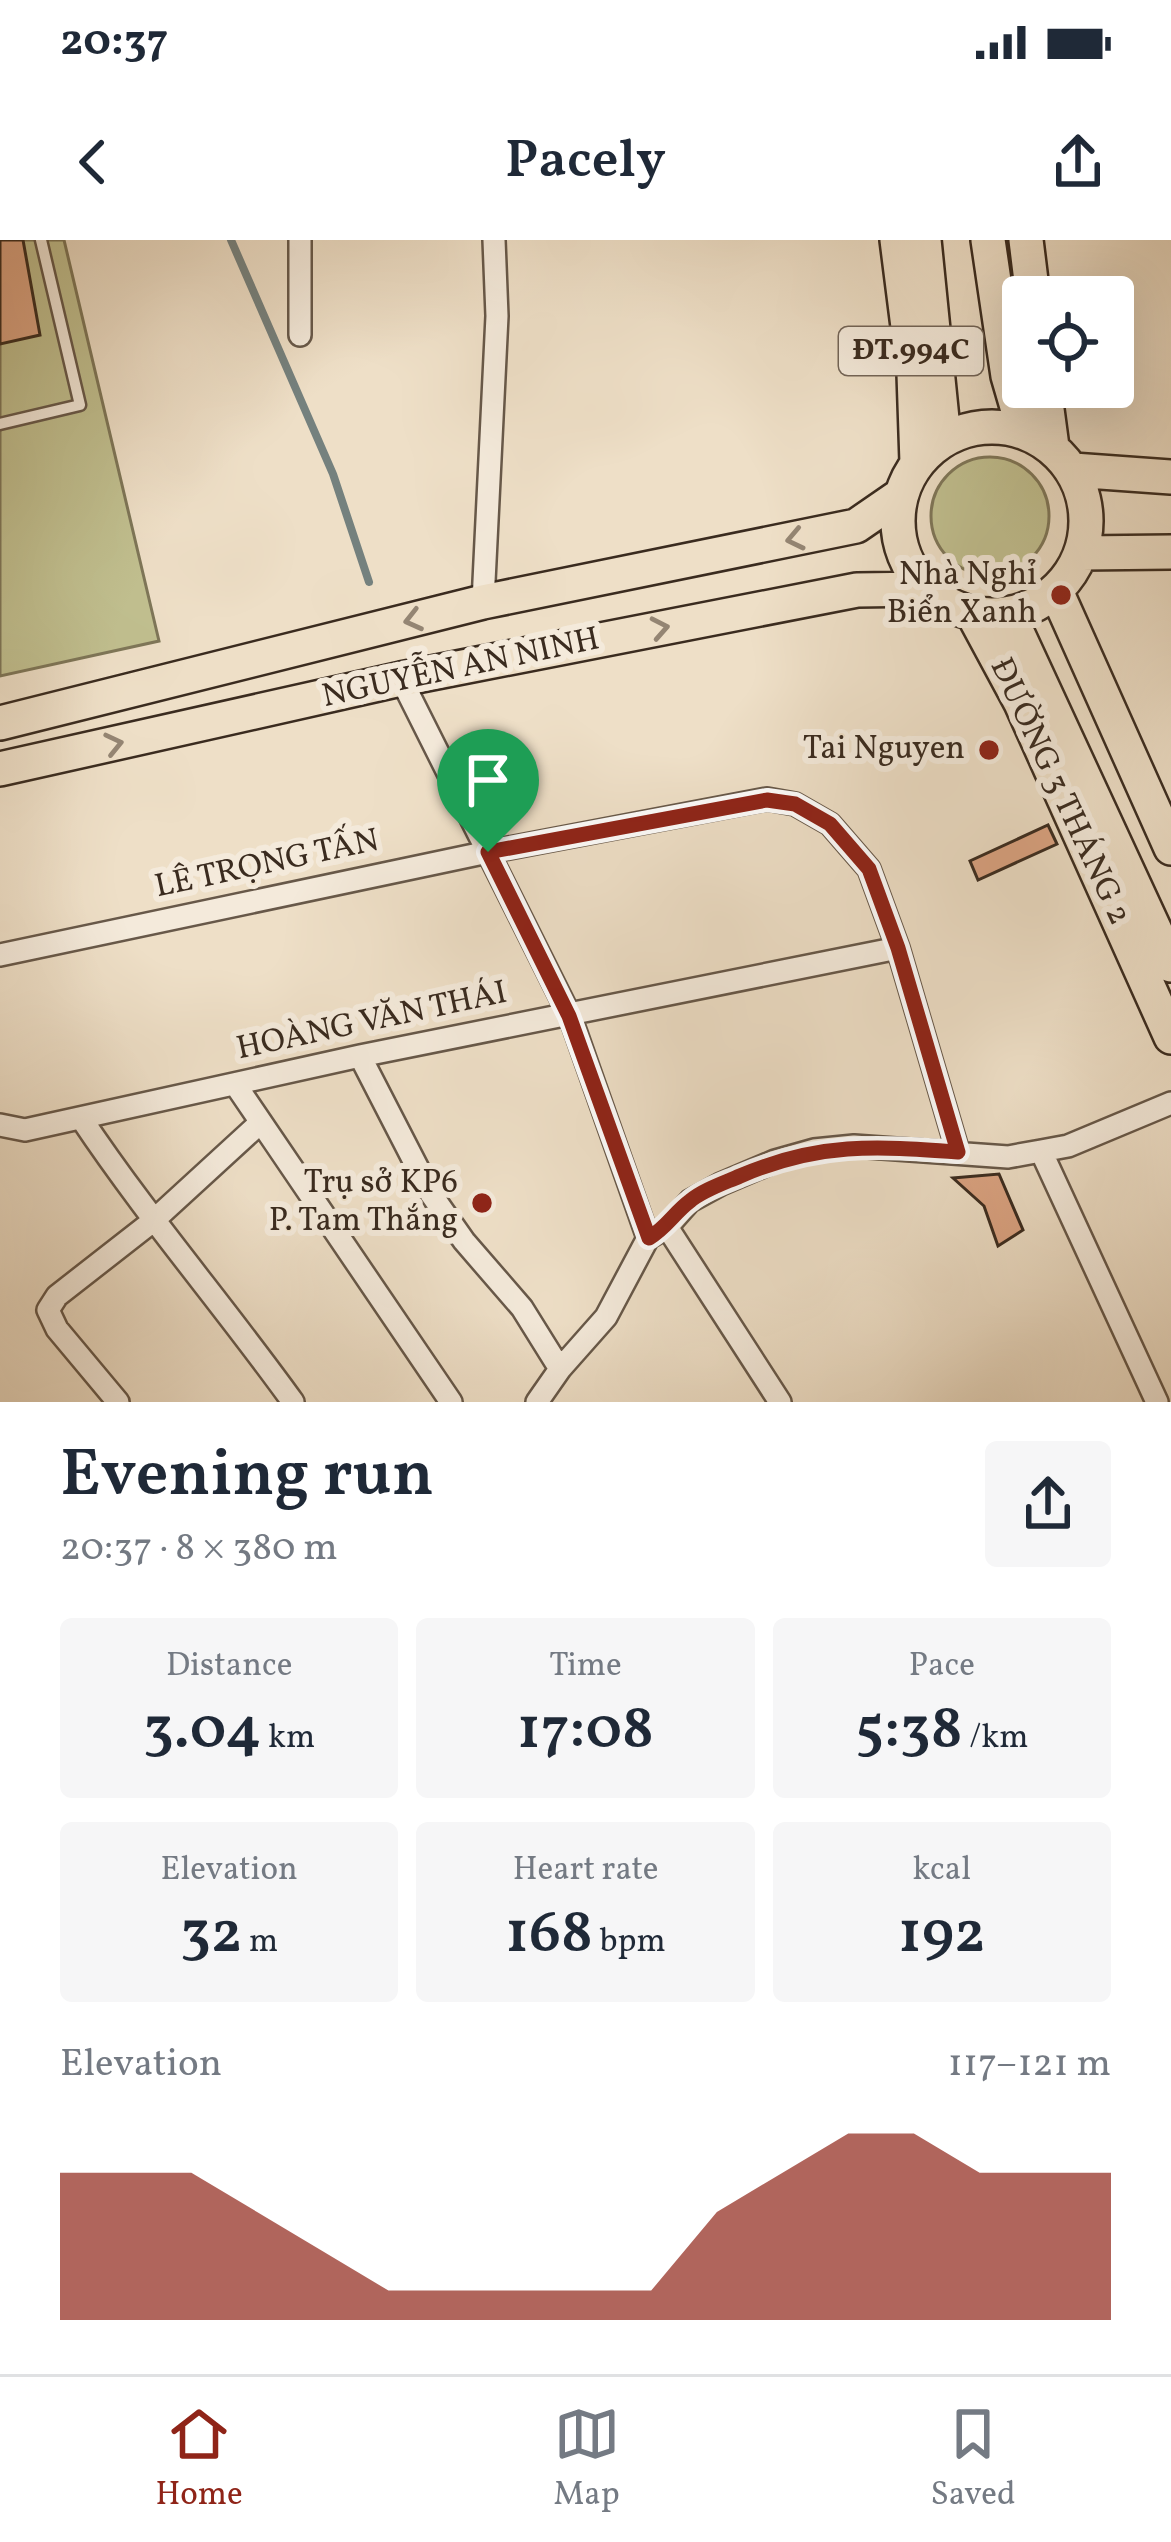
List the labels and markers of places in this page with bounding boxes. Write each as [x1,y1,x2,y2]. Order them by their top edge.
place label: Nhà Nghỉ Biển Xanh [887,553,1037,637]
marker: Nhà Nghỉ Biển Xanh [1048,582,1074,608]
place label: Tai Nguyen [803,727,965,773]
pin [437,729,539,852]
marker: Tai Nguyen [976,737,1002,763]
place label: Trụ sở KP6 P. Tam Thắng [269,1161,458,1245]
marker: Trụ sở KP6 P. Tam Thắng [469,1190,495,1216]

